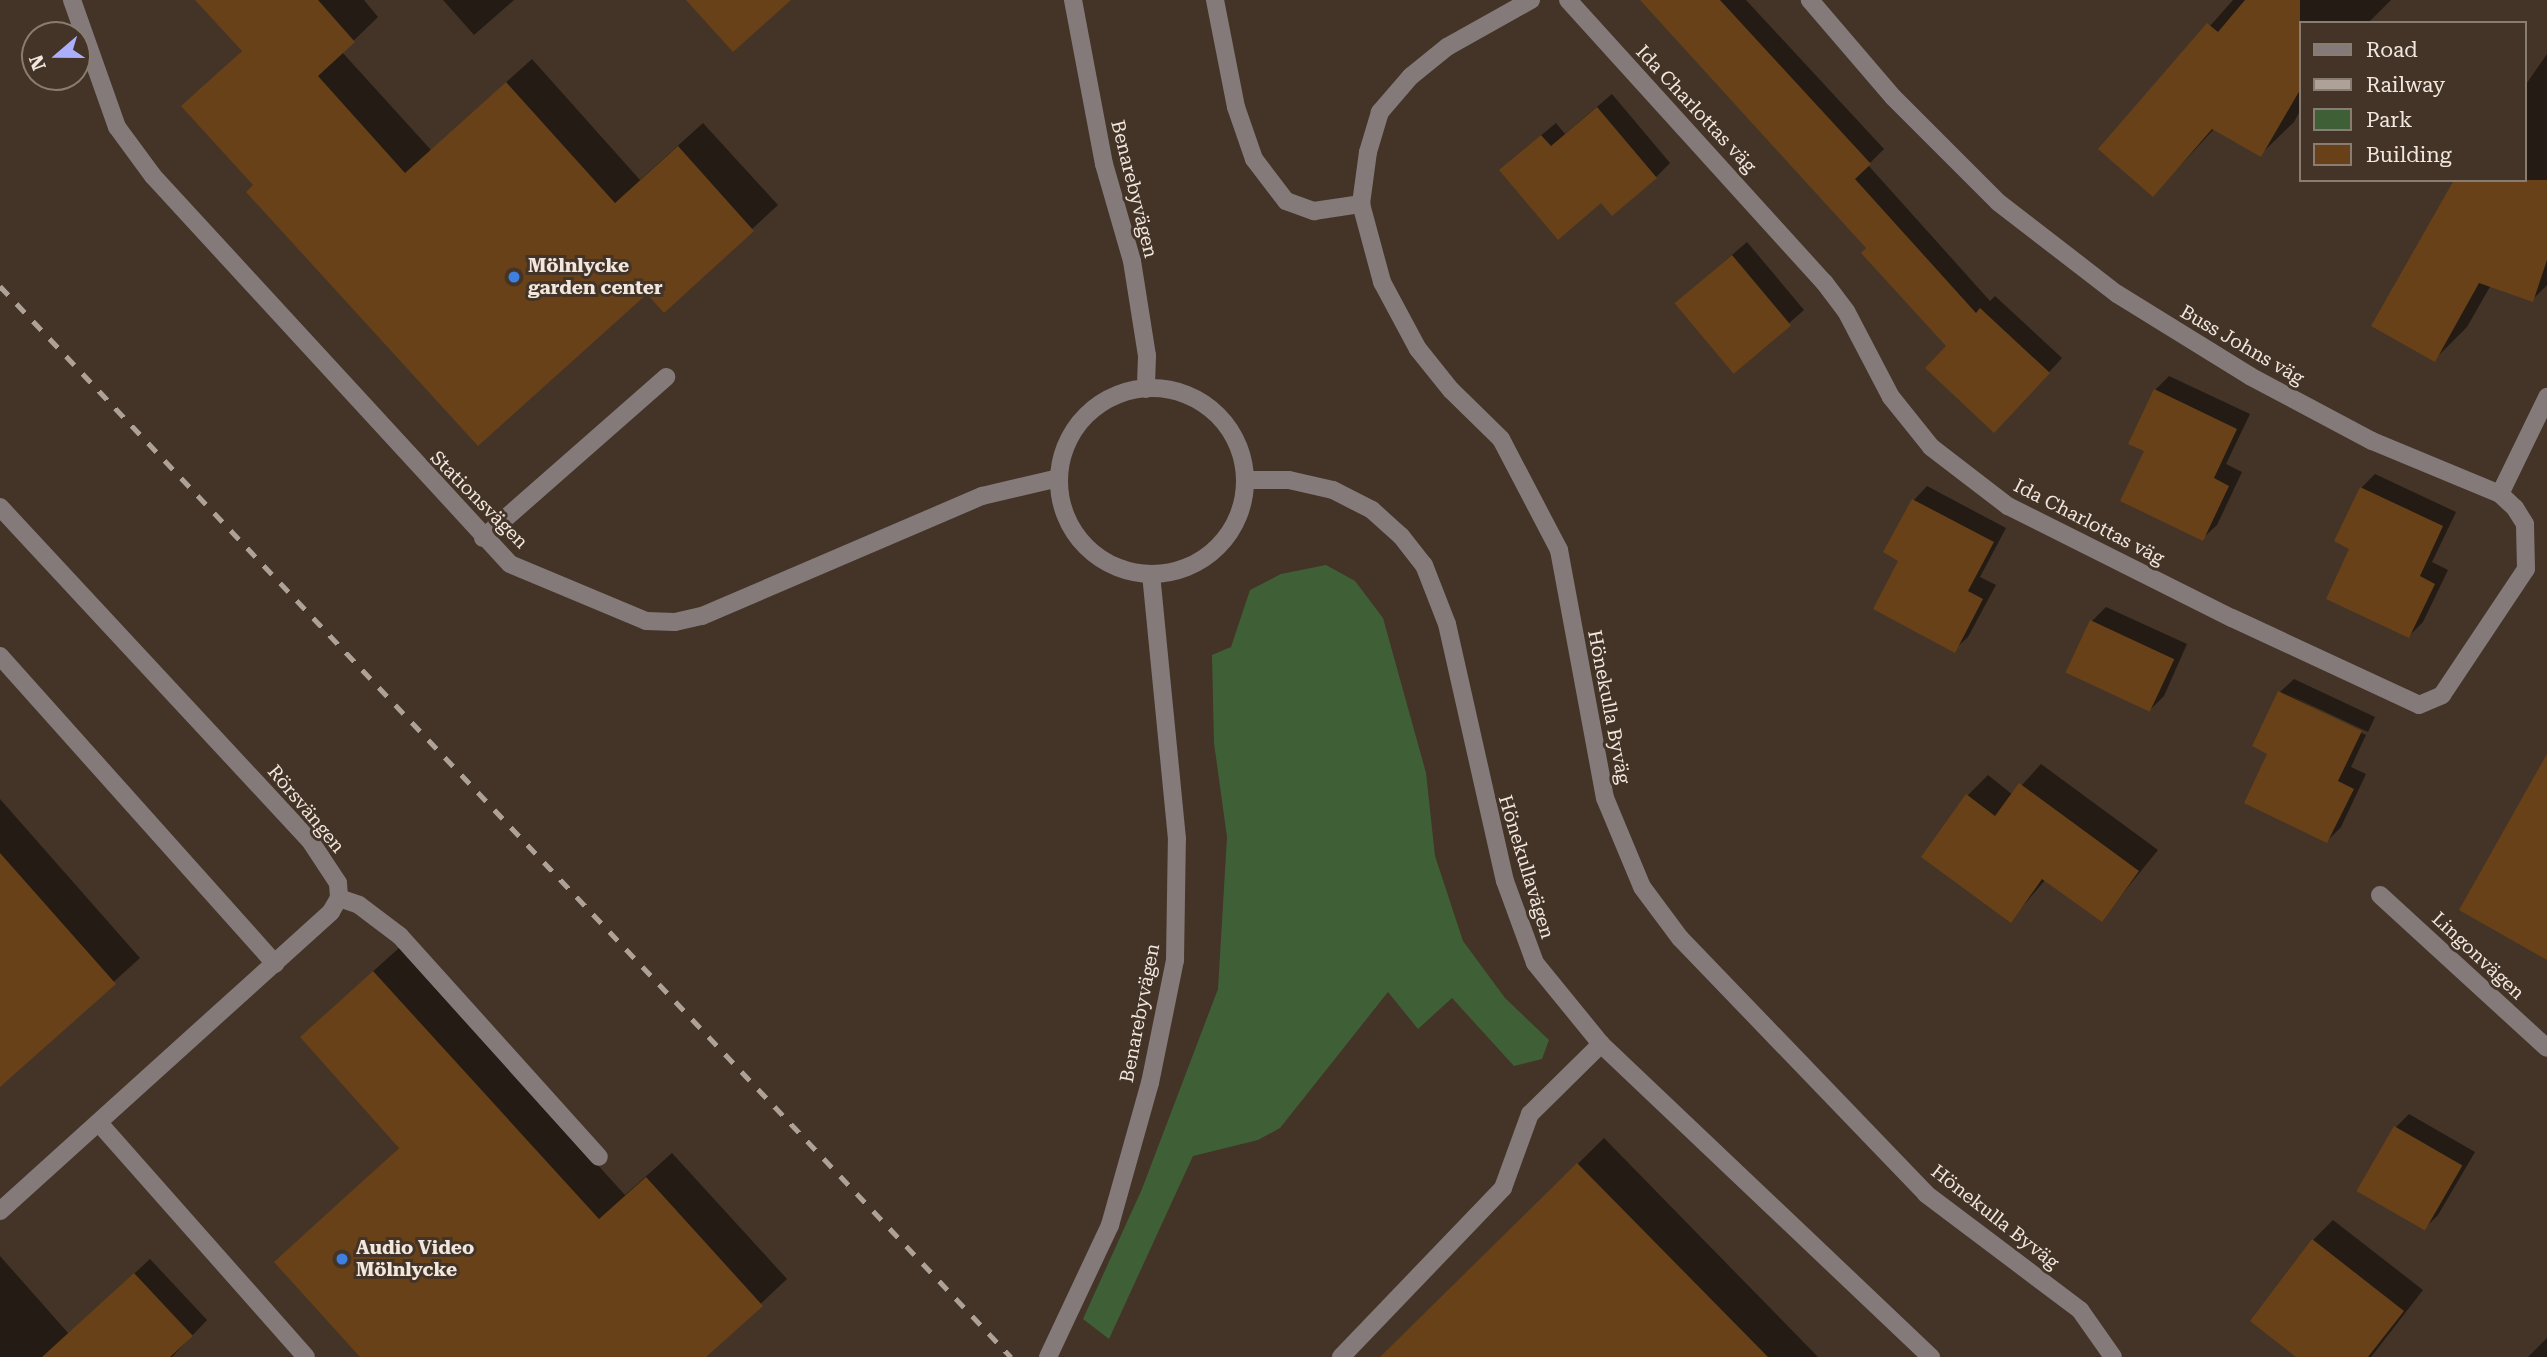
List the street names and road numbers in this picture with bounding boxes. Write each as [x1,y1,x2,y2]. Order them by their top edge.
street label: Ida Charlottas väg [1631,41,1761,177]
street label: Benarebyvägen [1106,118,1162,260]
street label: Buss Johns väg [2176,300,2308,390]
street label: Stationsvägen [425,446,533,554]
street label: Ida Charlottas väg [2010,474,2168,570]
street label: Hönekulla Byväg [1583,628,1635,786]
street label: Rörsvängen [263,761,349,857]
street label: Hönekullavägen [1493,792,1559,942]
street label: Lingonvägen [2427,907,2529,1005]
street label: Benarebyvägen [1115,942,1165,1084]
street label: Hönekulla Byväg [1926,1160,2064,1274]

